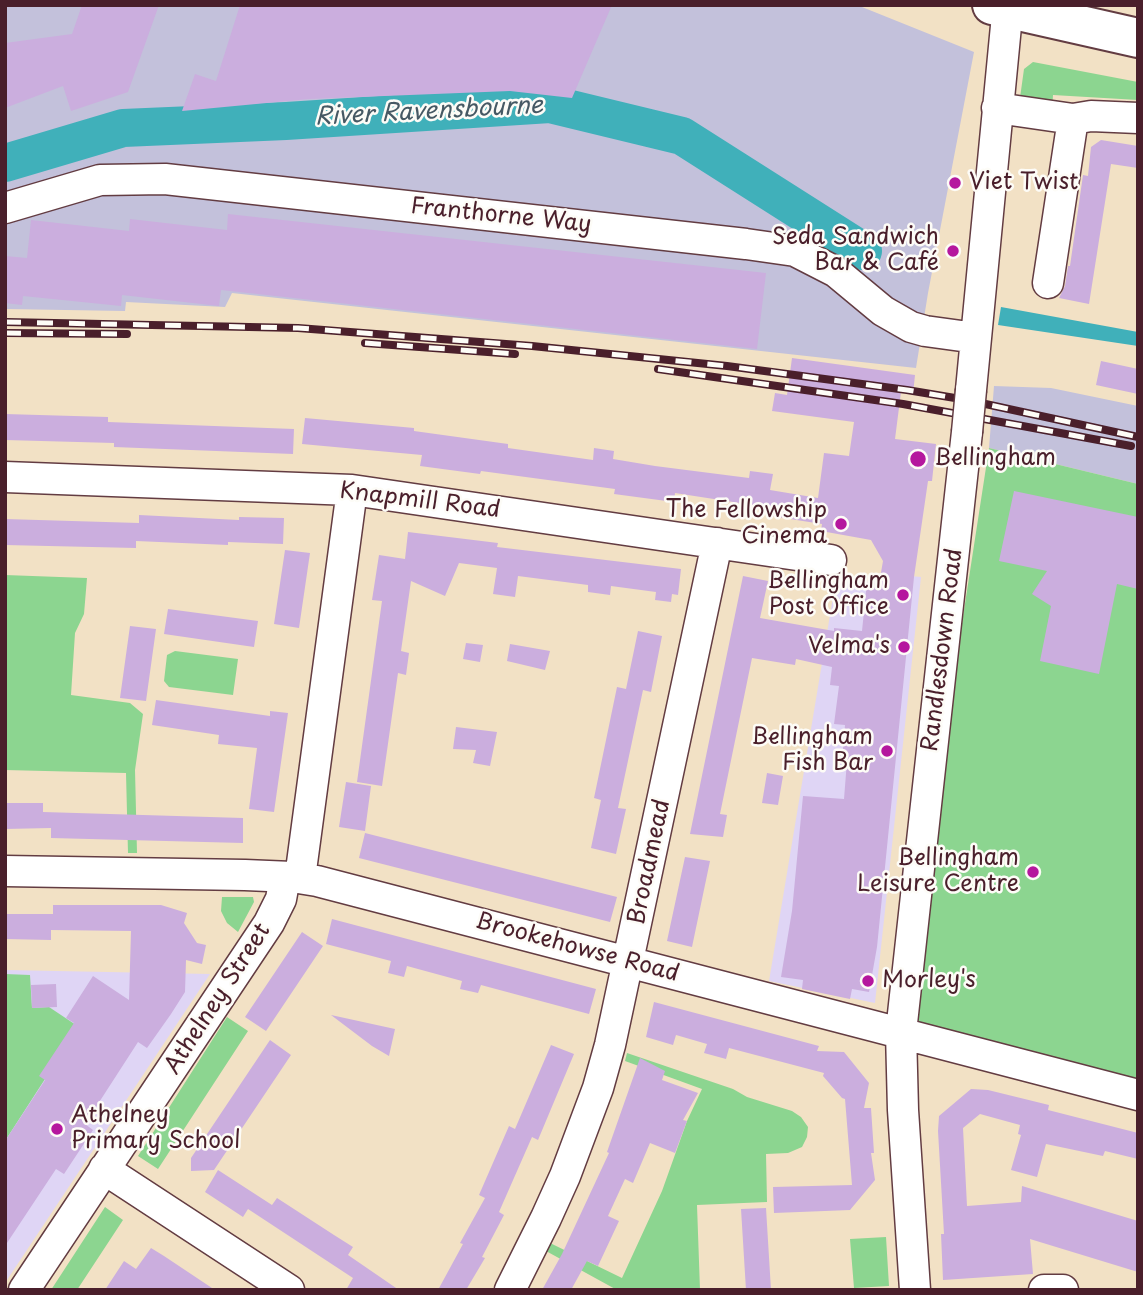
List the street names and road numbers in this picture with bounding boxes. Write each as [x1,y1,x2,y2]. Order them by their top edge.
street label: Franthorne Way [409,193,593,239]
street label: Knapmill Road [338,477,502,525]
street label: Randlesdown Road [917,547,969,753]
street label: Broadmead [623,797,677,927]
street label: Brookehowse Road [472,908,682,988]
street label: Athelney Street [159,918,277,1080]

